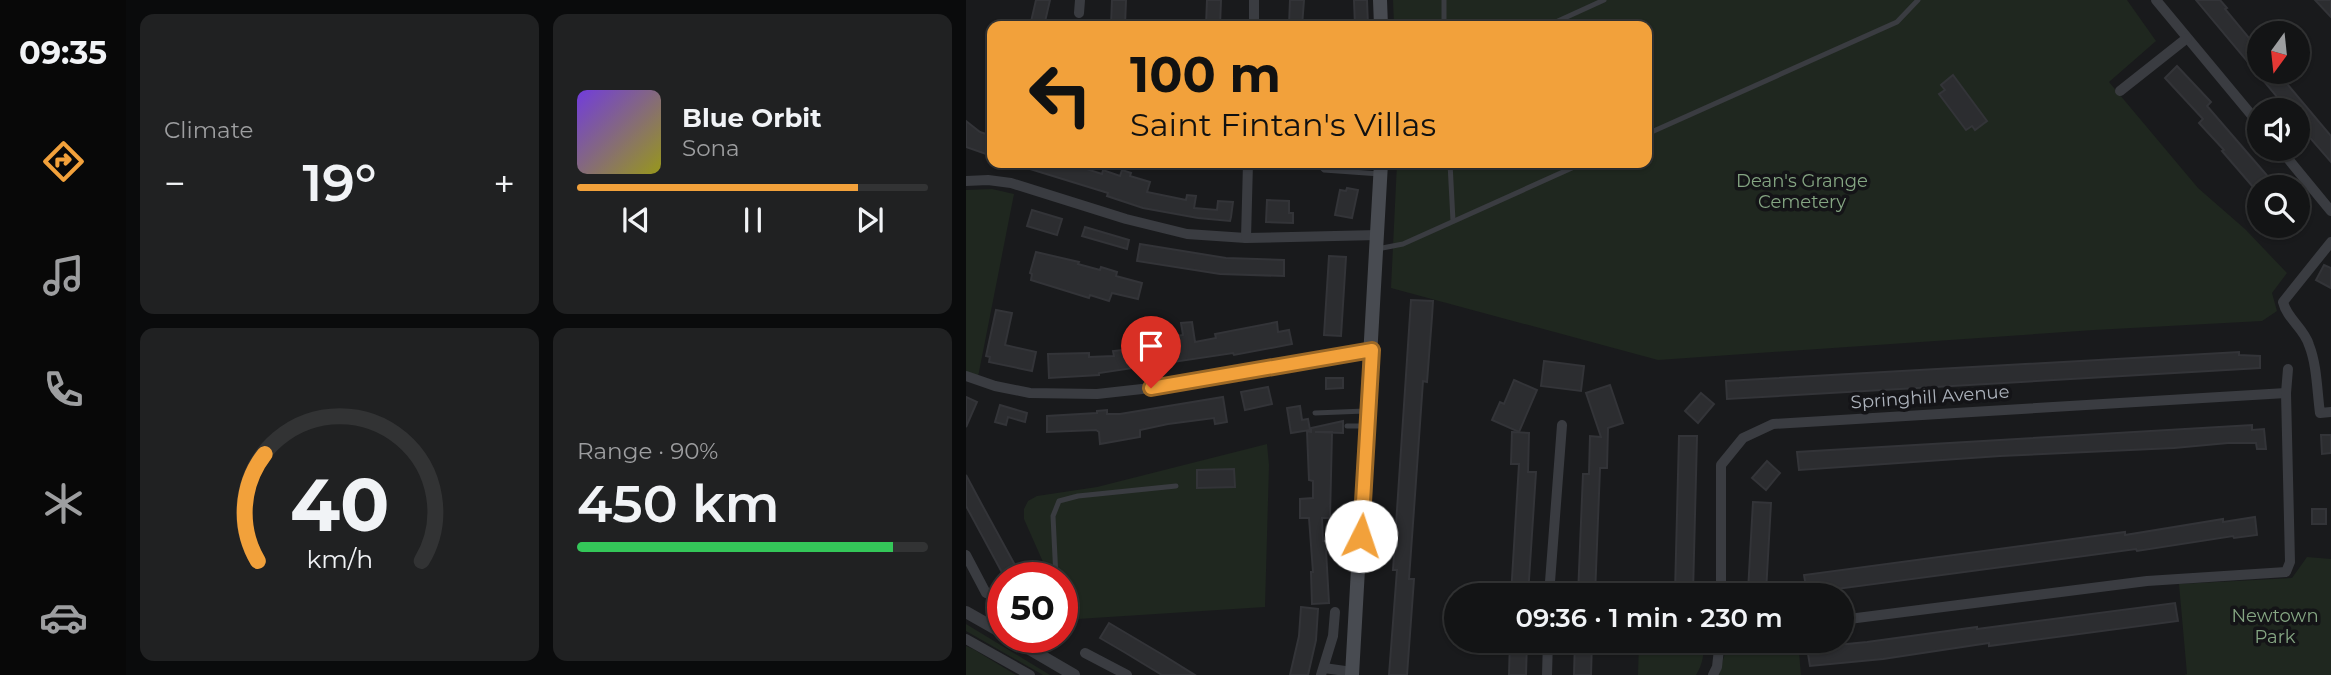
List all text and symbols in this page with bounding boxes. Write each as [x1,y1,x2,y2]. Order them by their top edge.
north arrow [2247,21,2310,84]
map controls [2247,21,2310,238]
text: 09:35 [19,33,107,72]
text: 100 m [1130,45,1281,104]
icon: left [1015,49,1106,140]
button: sound [2247,98,2310,161]
text: Blue Orbit [682,102,821,134]
text: Saint Fintan's Villas [1130,105,1436,144]
text: Climate [164,116,253,144]
text: Sona [682,134,740,162]
icon: directions [39,137,88,186]
text: 19° [302,151,377,214]
text: − [164,160,186,207]
text: + [493,160,515,207]
park label: Dean's Grange Cemetery [1736,170,1868,213]
button: search [2247,175,2310,238]
icon: previous [617,201,655,239]
icon: pause [734,201,772,239]
icon: next [851,201,889,239]
icon: music [39,251,88,300]
pin [1121,316,1181,388]
icon: arrive [1132,327,1170,365]
icon: phone [39,365,88,414]
street label: Springhill Avenue [1850,380,2010,414]
text: Range · 90% [577,437,718,465]
text: 40 [290,461,389,549]
text: 450 km [577,472,780,535]
icon: climate [39,479,88,528]
position arrow [1324,499,1398,573]
text: km/h [306,543,373,573]
speed limit sign: 50 [987,562,1078,653]
icon: car [39,593,88,642]
text: 09:36 · 1 min · 230 m [1515,602,1783,634]
park label: Newtown Park [2231,605,2319,648]

